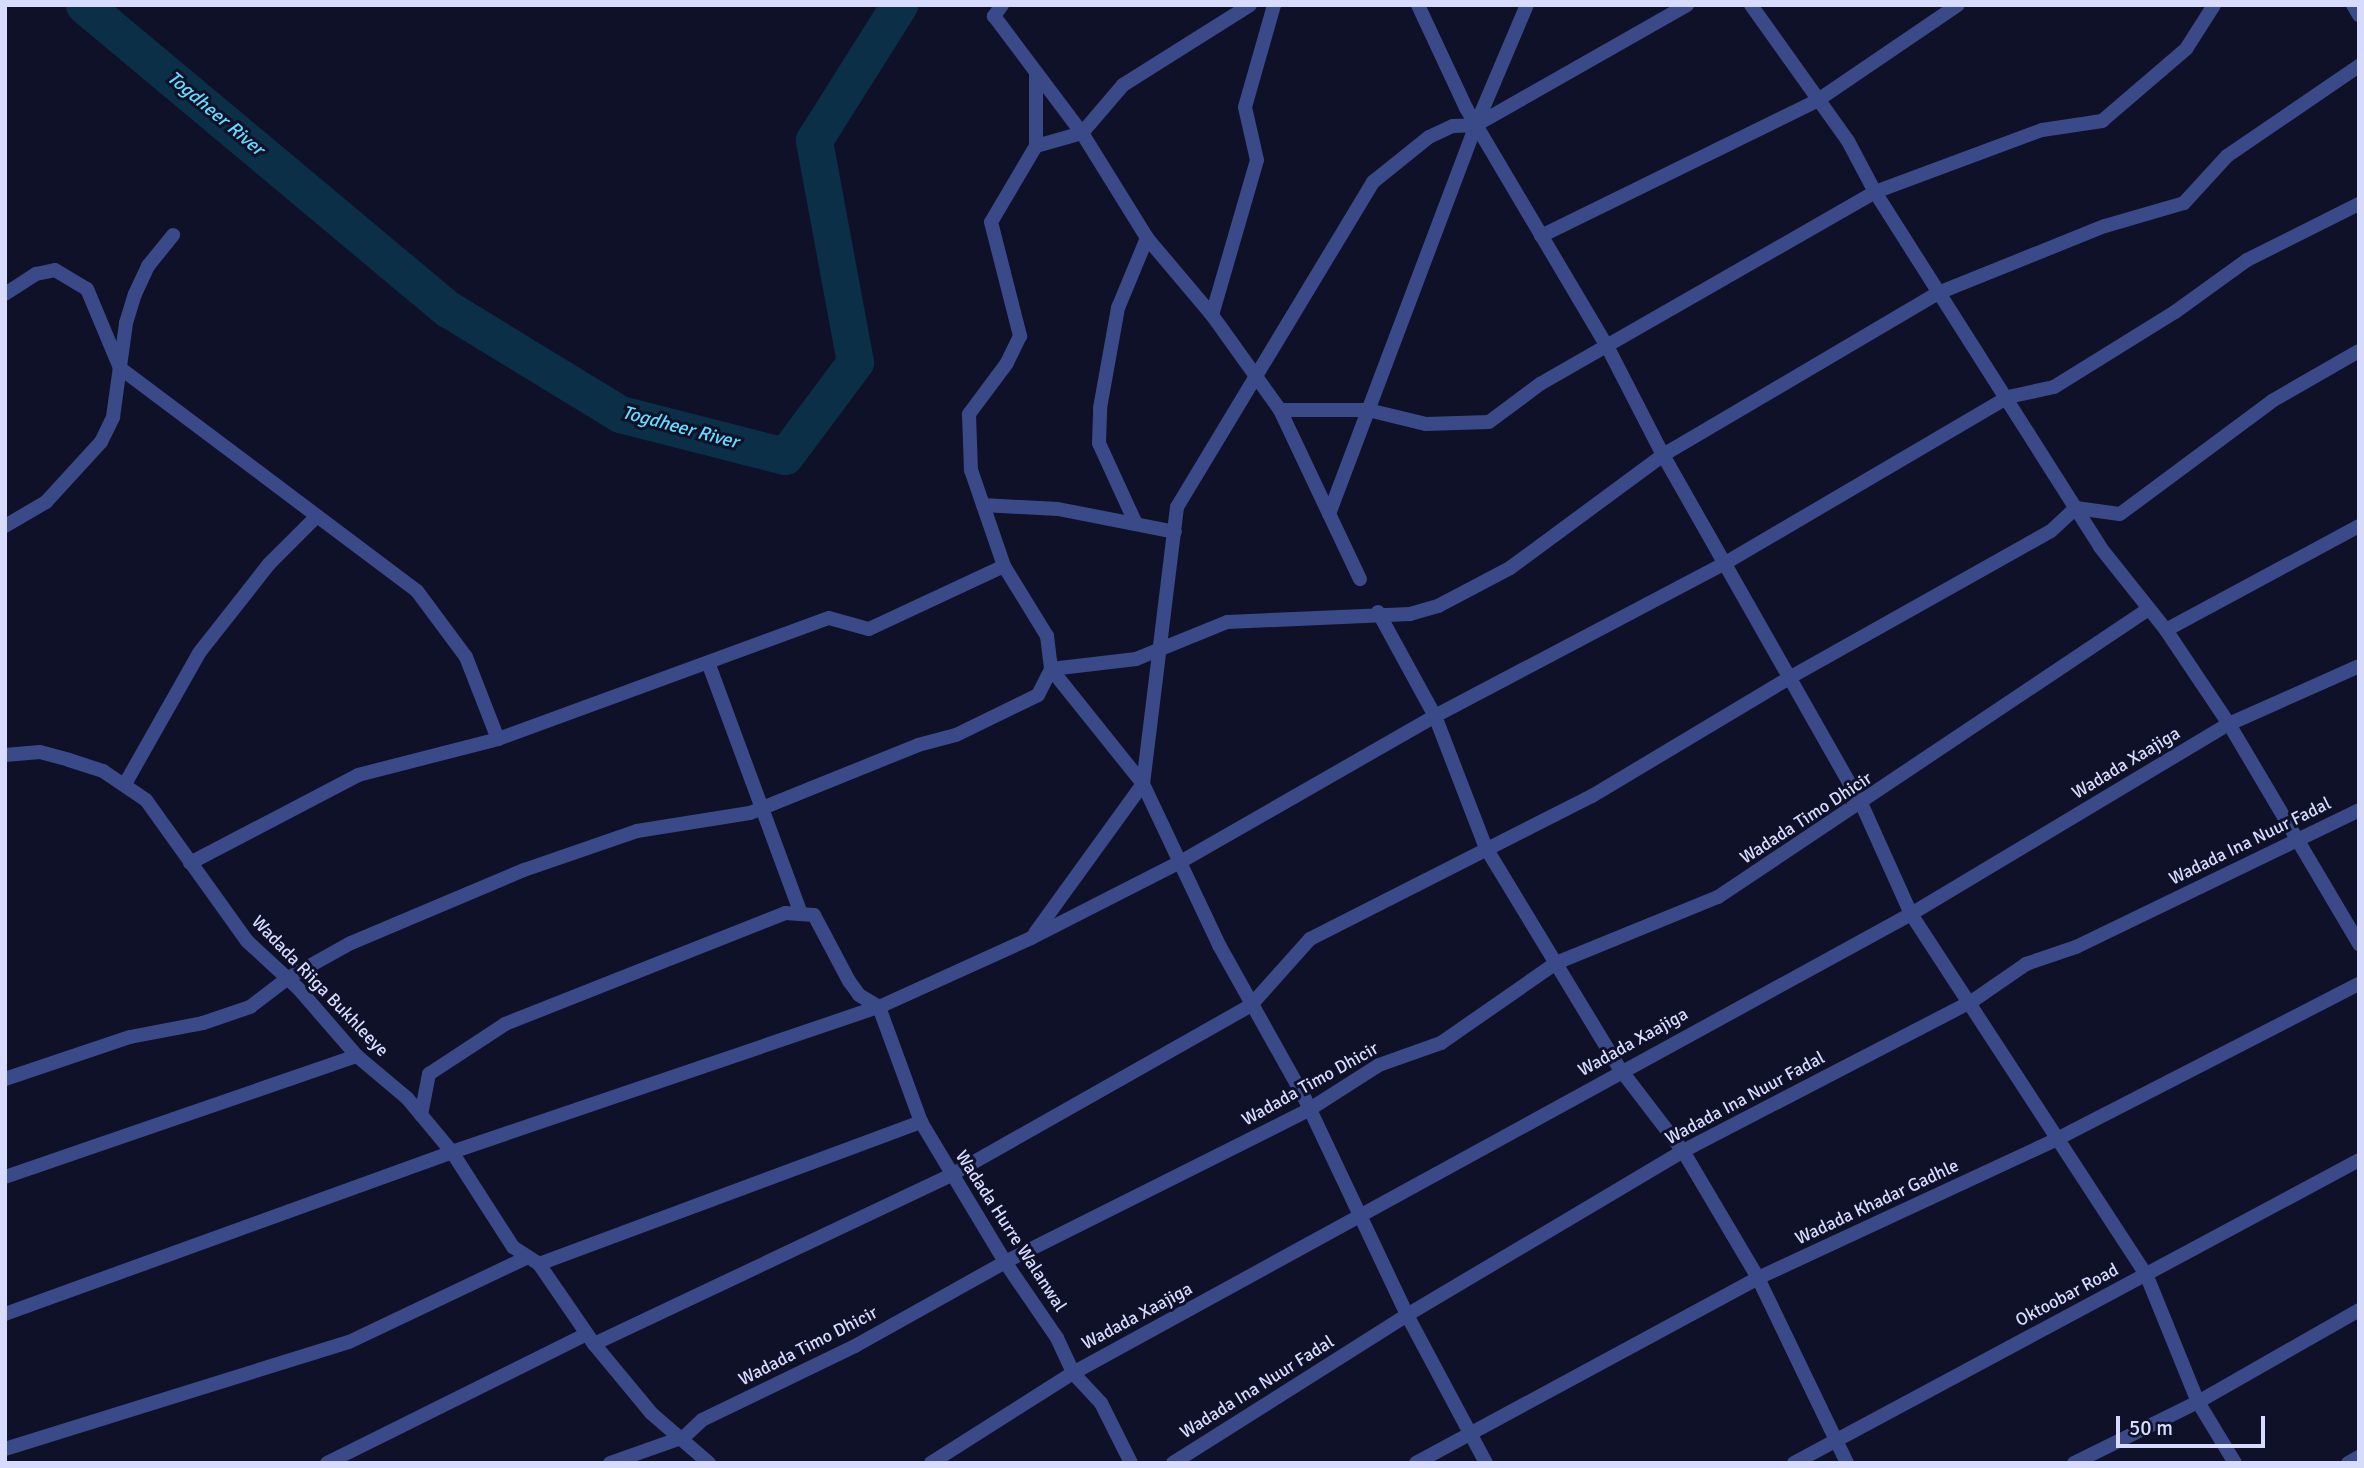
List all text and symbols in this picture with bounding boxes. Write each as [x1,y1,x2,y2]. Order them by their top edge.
water label: Togdheer River [162,67,268,161]
water label: Togdheer River [619,402,741,454]
street label: Wadada Xaajiga [2068,722,2184,804]
street label: Wadada Timo Dhicir [1736,767,1876,869]
street label: Wadada Ina Nuur Fadal [2166,792,2334,890]
street label: Wadada Riiga Bukhleeye [247,911,393,1061]
street label: Wadada Xaajiga [1574,1003,1692,1081]
street label: Wadada Timo Dhicir [1238,1038,1382,1130]
street label: Wadada Ina Nuur Fadal [1662,1047,1828,1149]
street label: Wadada Hurre Walanwal [951,1146,1071,1316]
street label: Wadada Khadar Gadhle [1792,1155,1962,1249]
street label: Oktoobar Road [2012,1259,2122,1331]
street label: Wadada Xaajiga [1078,1278,1196,1354]
street label: Wadada Timo Dhicir [735,1302,881,1390]
street label: Wadada Ina Nuur Fadal [1176,1331,1338,1443]
scale bar [2119,1402,2268,1446]
text: 50 m [2129,1415,2173,1441]

